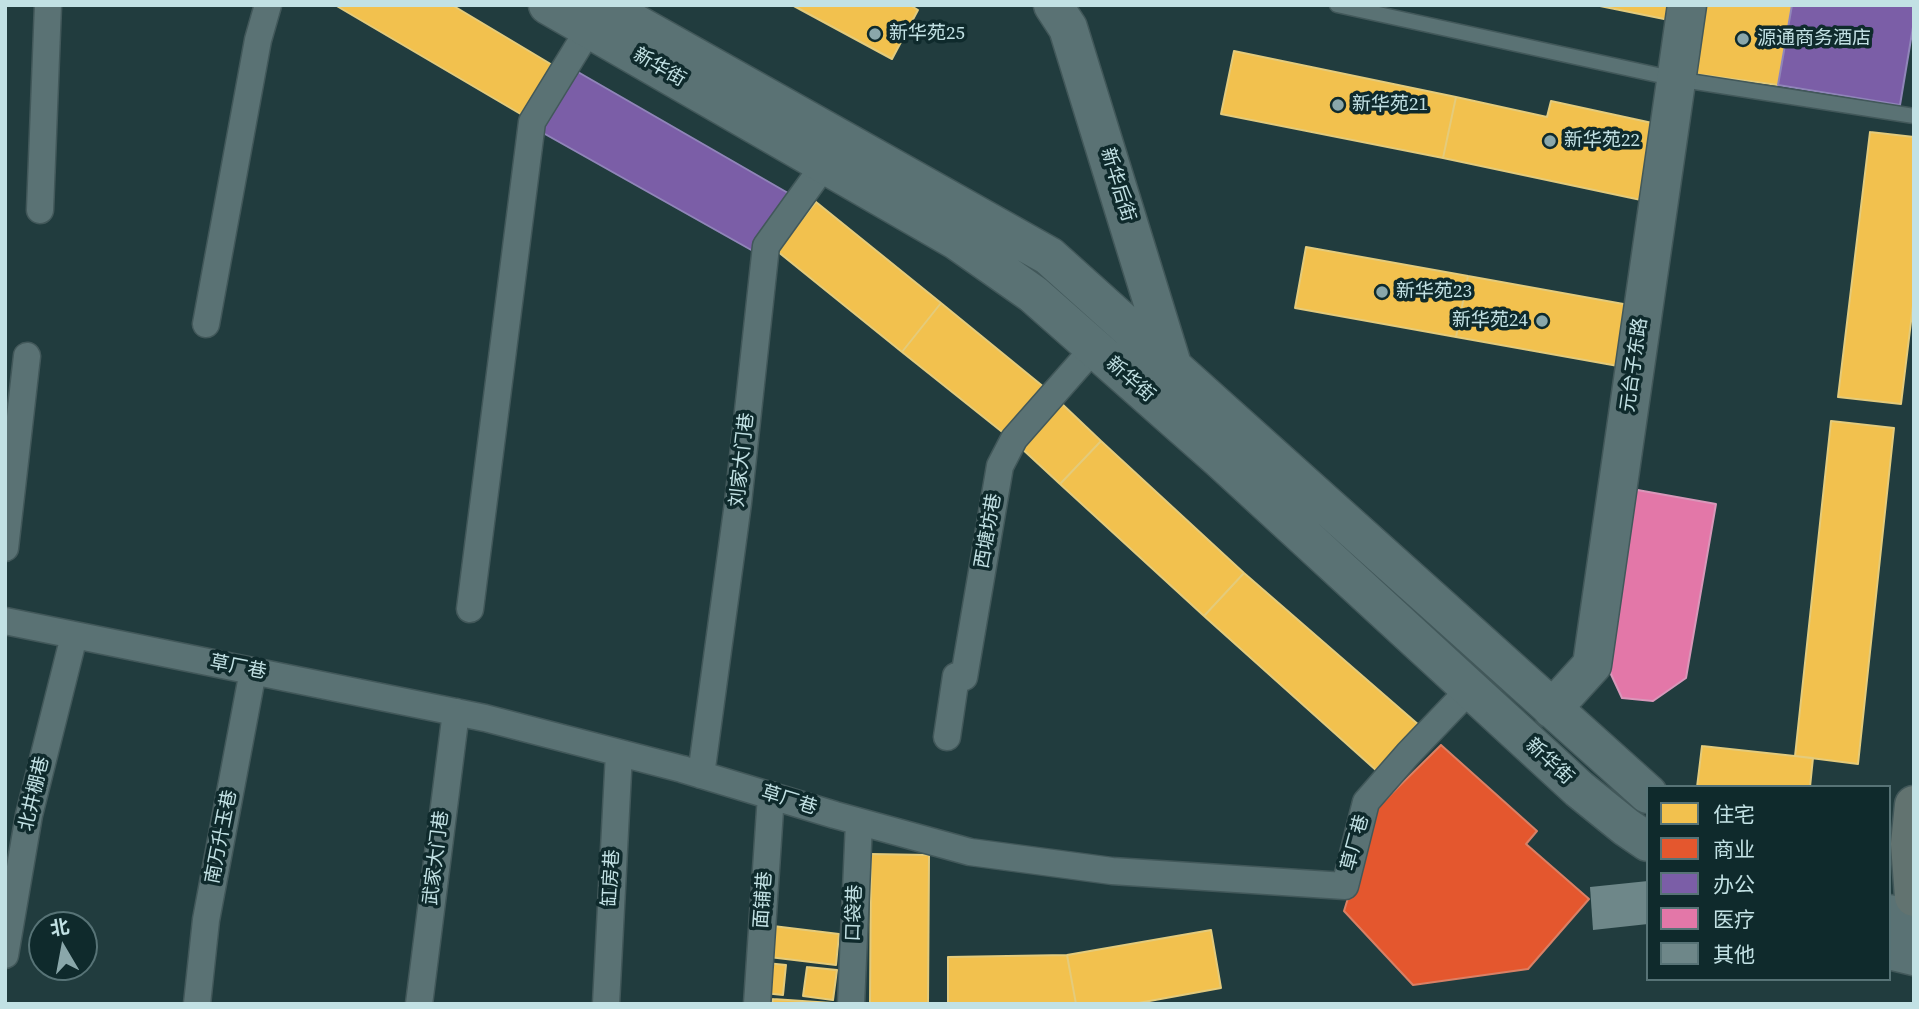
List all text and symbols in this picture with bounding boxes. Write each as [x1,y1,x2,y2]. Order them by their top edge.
place label: 新华苑25 [889,23,965,45]
marker: 新华苑25 [867,26,883,42]
place label: 源通商务酒店 [1757,28,1871,50]
marker: 源通商务酒店 [1735,31,1751,47]
street label: 新华街 [629,44,689,92]
place label: 新华苑21 [1352,94,1428,116]
marker: 新华苑21 [1330,97,1346,113]
place label: 新华苑22 [1564,130,1640,152]
marker: 新华苑22 [1542,133,1558,149]
street label: 新华后街 [1095,145,1139,225]
place label: 新华苑23 [1396,281,1472,303]
marker: 新华苑23 [1374,284,1390,300]
place label: 新华苑24 [1452,310,1528,332]
marker: 新华苑24 [1534,313,1550,329]
street label: 元台子东路 [1617,316,1653,414]
street label: 新华街 [1101,353,1159,407]
street label: 刘家大门巷 [727,412,759,508]
street label: 西塘坊巷 [971,492,1007,570]
street label: 草厂巷 [208,651,268,685]
street label: 新华街 [1520,734,1578,790]
street label: 北井棚巷 [15,754,55,834]
street label: 草厂巷 [758,782,820,820]
legend [1646,785,1891,981]
street label: 南万升玉巷 [202,788,242,886]
text: 住宅 [1713,800,1755,829]
street label: 武家大门巷 [420,809,454,907]
street label: 草厂巷 [1338,813,1374,873]
text: 商业 [1713,835,1755,864]
street label: 缸房巷 [599,849,625,907]
text: 办公 [1713,870,1755,899]
street label: 面铺巷 [751,871,777,929]
street label: 口袋巷 [843,884,867,942]
text: 医疗 [1713,905,1755,934]
north arrow [28,911,98,981]
text: 北 [48,913,71,942]
text: 其他 [1713,940,1755,969]

